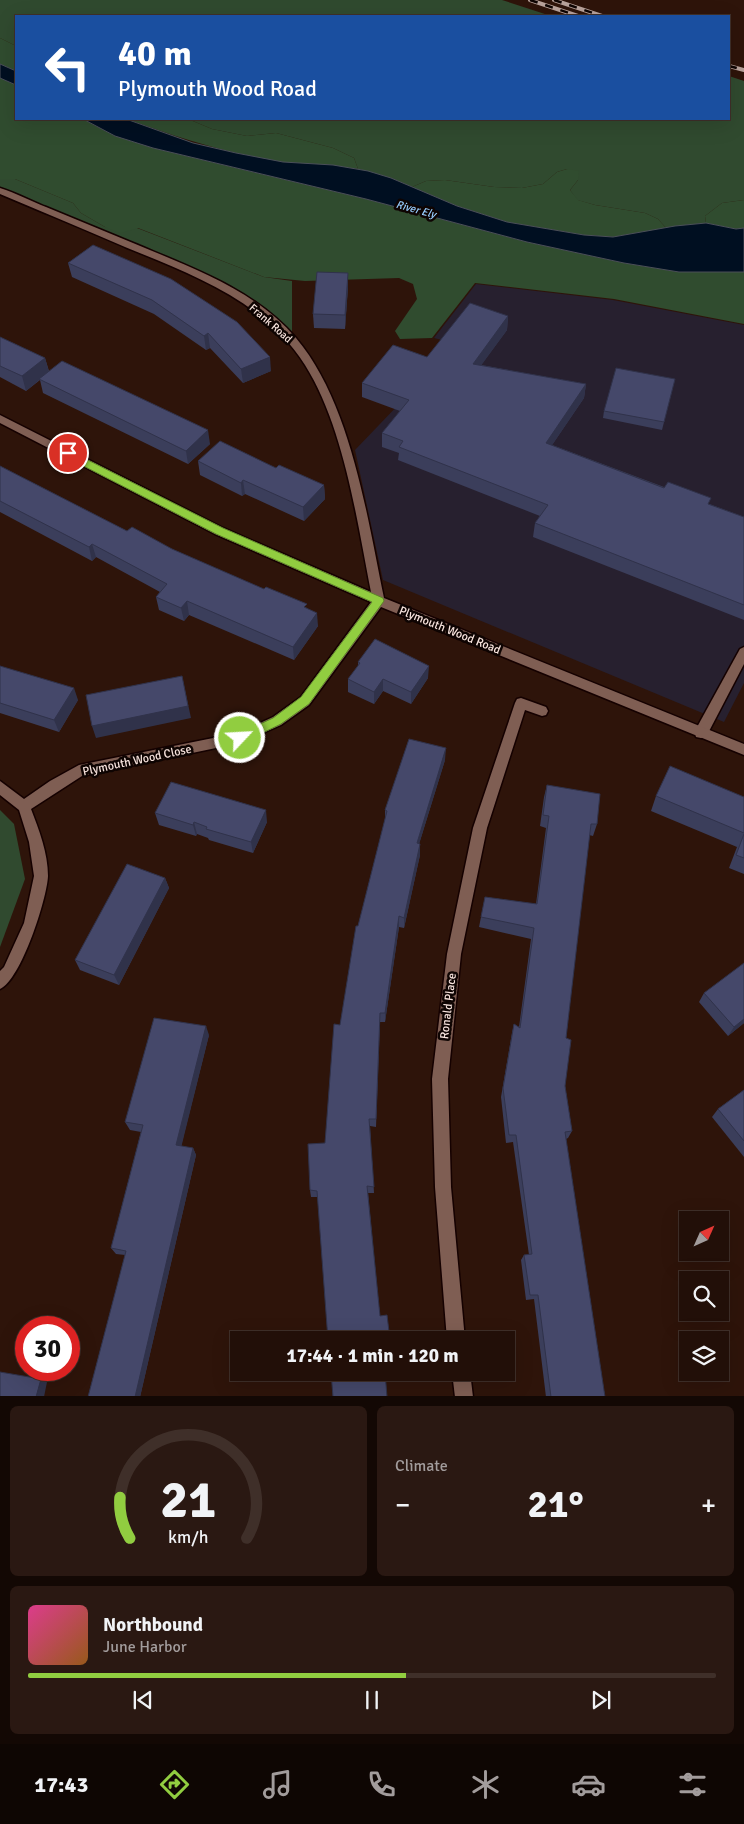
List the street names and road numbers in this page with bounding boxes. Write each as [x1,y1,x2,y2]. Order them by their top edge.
street label: Frank Road [247,301,295,346]
street label: Plymouth Wood Road [397,603,503,658]
street label: Plymouth Wood Close [81,742,193,779]
street label: Ronald Place [437,972,460,1040]

